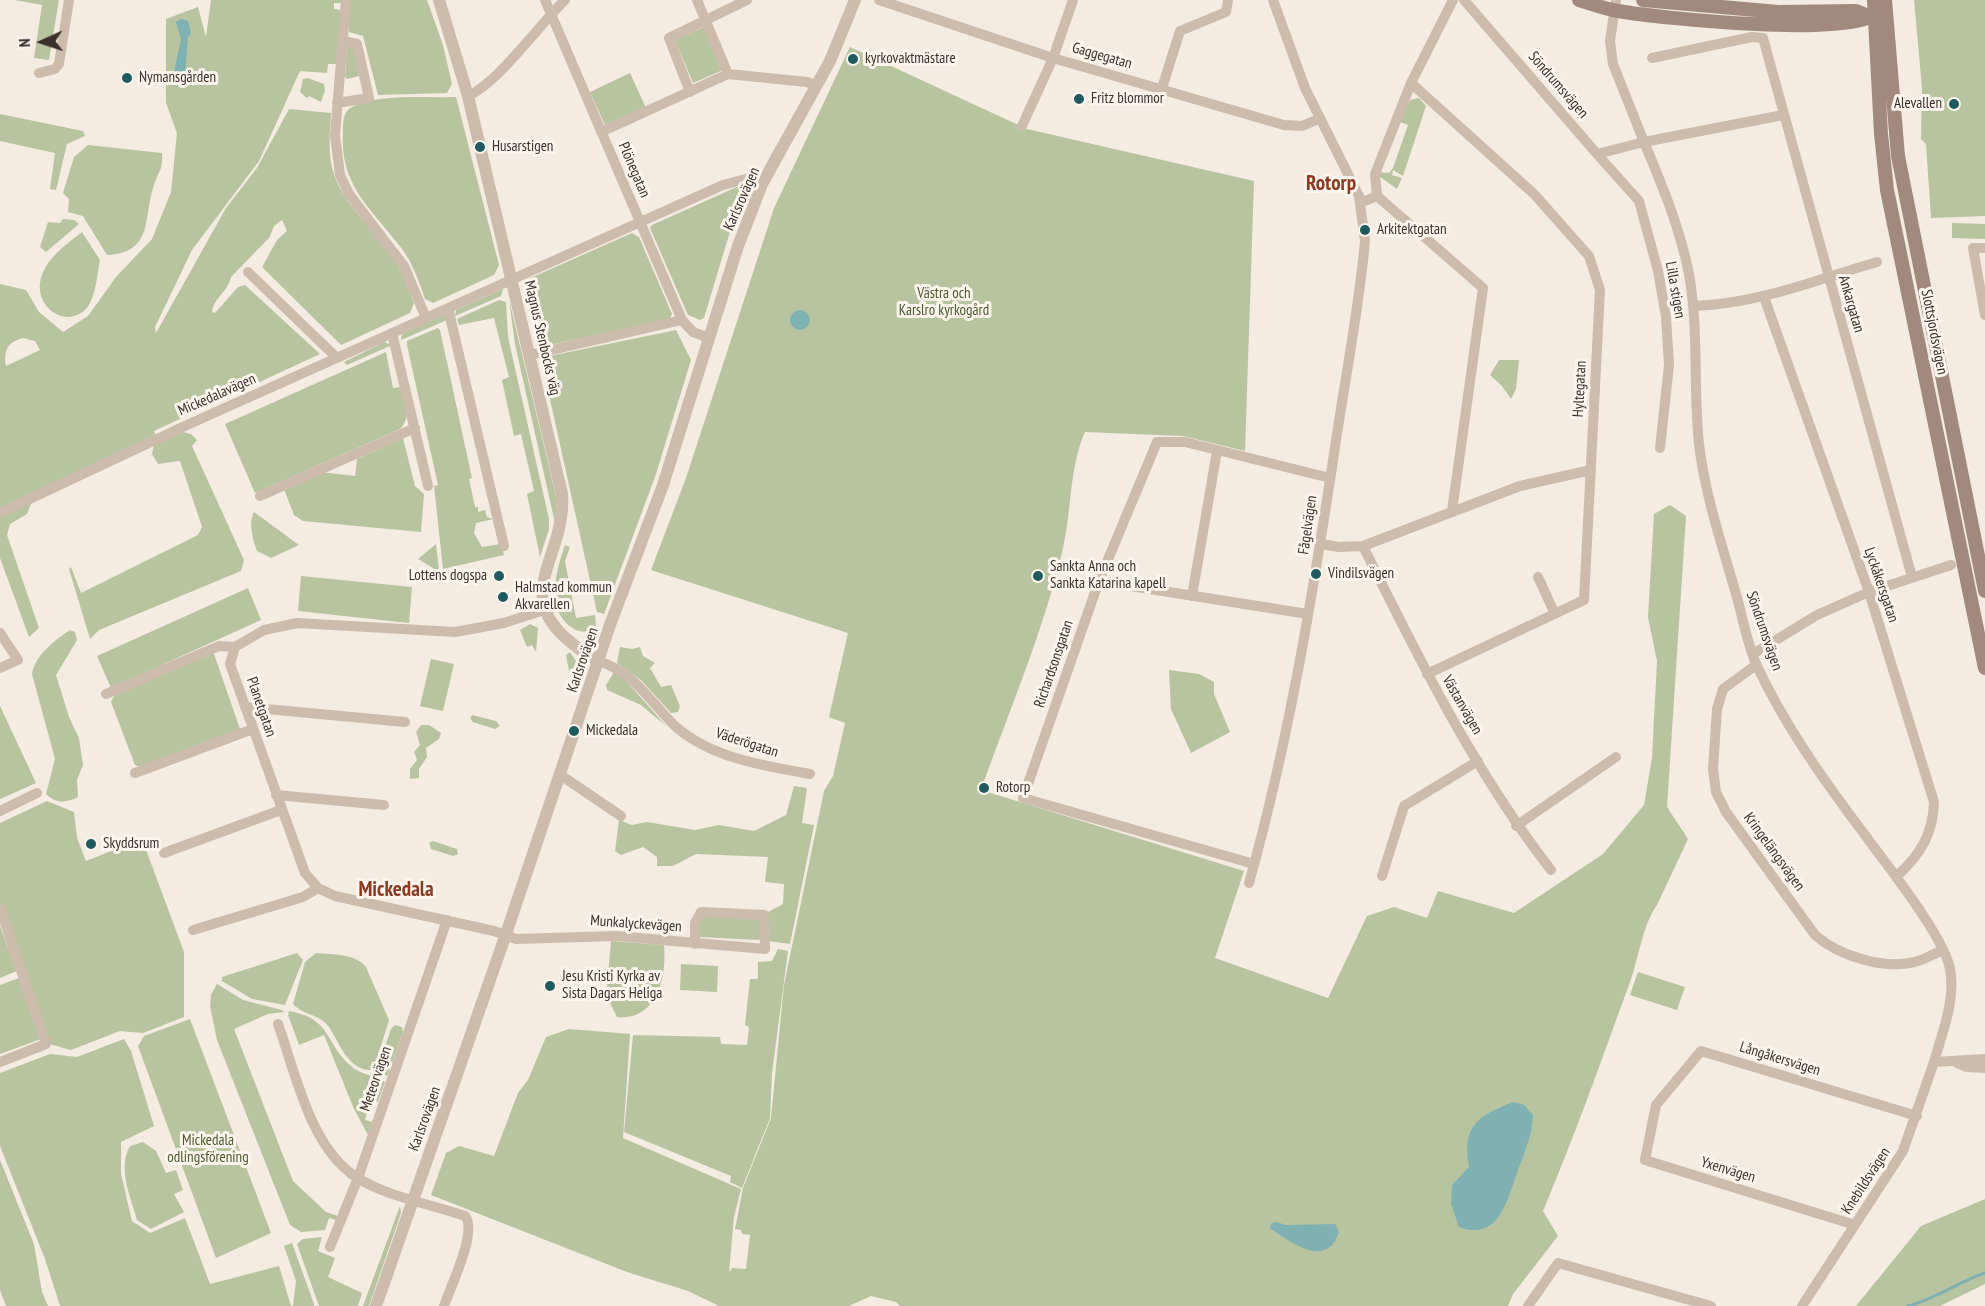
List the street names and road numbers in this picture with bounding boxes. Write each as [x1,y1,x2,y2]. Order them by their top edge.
street label: Gaggegatan [1070,39,1134,73]
street label: Söndrumsvägen [1524,48,1592,122]
street label: Plönegatan [614,140,654,200]
street label: Karlsrovägen [720,165,764,233]
street label: Lilla stigen [1661,260,1689,320]
street label: Ankargatan [1834,273,1868,335]
street label: Magnus Stenbocks väg [520,279,564,397]
street label: Slottsjordsvägen [1917,288,1951,376]
street label: Hyltegatan [1570,360,1590,418]
street label: Mickedalavägen [175,370,259,420]
street label: Fågelvägen [1295,494,1321,556]
street label: Lyckåkersgatan [1860,545,1902,625]
street label: Söndrumsvägen [1742,589,1786,673]
street label: Richardsonsgatan [1031,618,1077,710]
street label: Karlsrovägen [564,625,602,695]
street label: Västanvägen [1438,672,1486,738]
street label: Planetgatan [242,675,280,739]
street label: Väderögatan [713,724,781,762]
street label: Kringelängsvägen [1740,809,1808,895]
street label: Munkalyckevägen [590,912,682,936]
street label: Långåkersvägen [1737,1038,1823,1080]
street label: Meteorvägen [357,1044,395,1114]
street label: Karlsrovägen [405,1084,445,1154]
street label: Knebildsvägen [1838,1144,1894,1218]
street label: Yxenvägen [1699,1153,1757,1187]

